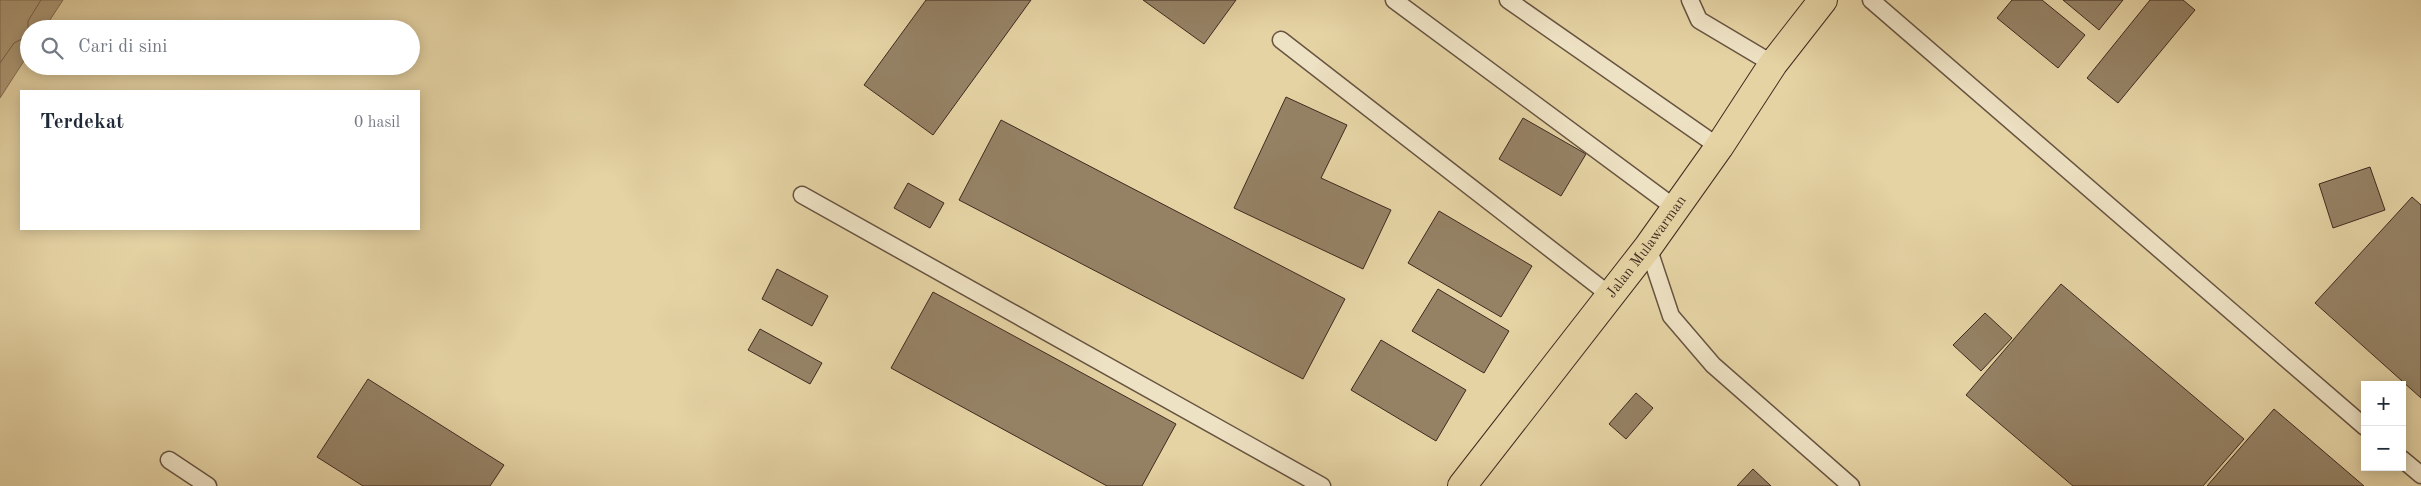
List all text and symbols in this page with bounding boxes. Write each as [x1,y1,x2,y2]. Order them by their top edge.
search box [20,20,420,75]
icon: search [38,34,66,62]
text: Cari di sini [78,38,168,57]
text: Terdekat [40,112,124,133]
text: 0 hasil [354,115,400,131]
street label: Jalan Mulawarman [1604,193,1689,301]
map controls [2361,381,2406,471]
button: + [2361,381,2406,426]
button: − [2361,426,2406,471]

